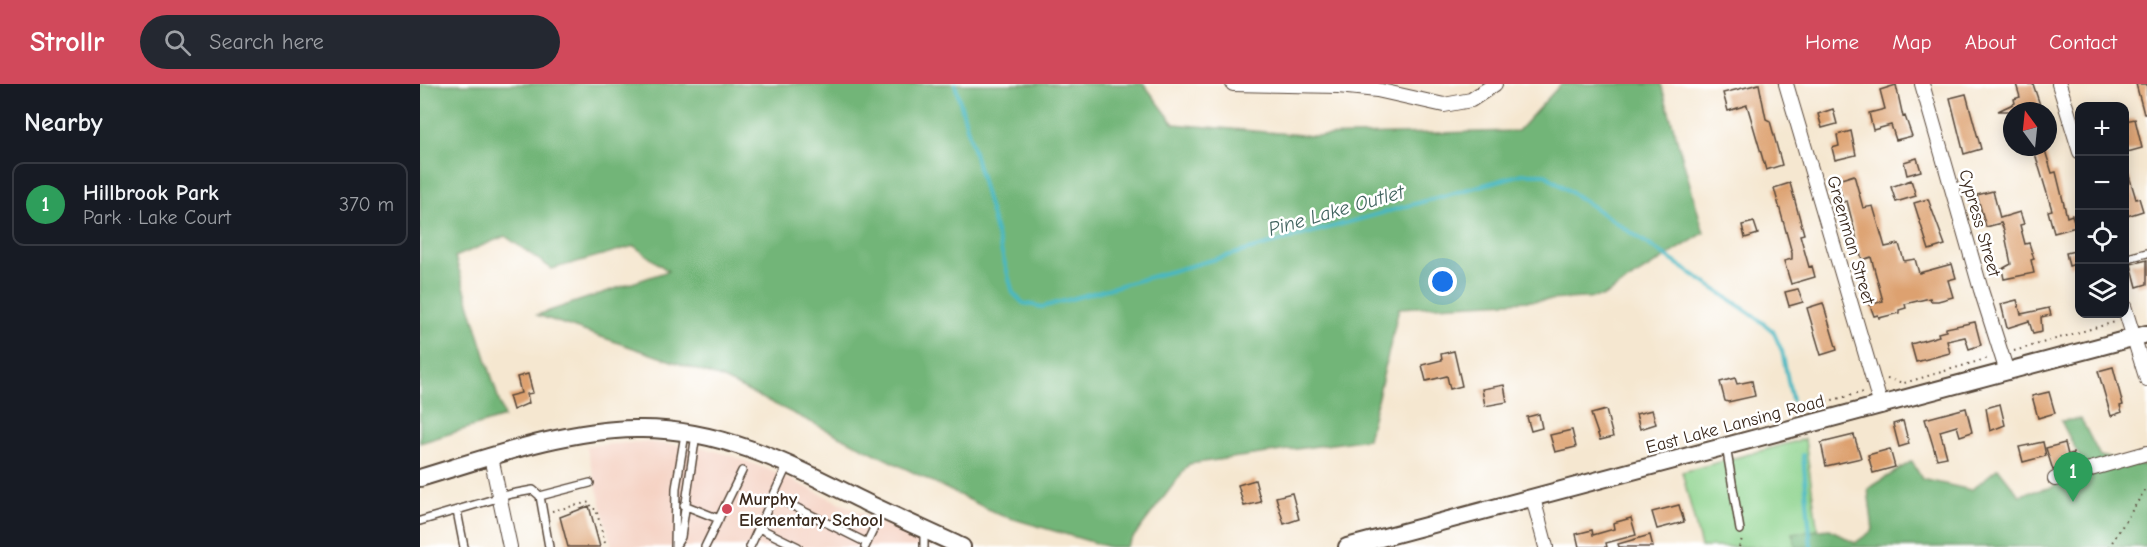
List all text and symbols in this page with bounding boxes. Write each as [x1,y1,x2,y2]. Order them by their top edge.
search box [140,15,560,69]
text: Strollr [30,26,104,58]
icon: search [161,26,194,59]
text: Search here [209,29,324,55]
text: Home [1805,30,1859,54]
text: Map [1892,30,1932,54]
text: About [1965,30,2016,54]
text: Contact [2049,30,2117,54]
north arrow [2003,102,2057,156]
map controls [2075,102,2129,318]
button: + [2075,102,2129,156]
text: Nearby [24,108,103,138]
button: − [2075,156,2129,210]
street label: Cypress Street [1954,167,2005,280]
street label: Greenman Street [1822,173,1879,308]
text: Hillbrook Park [83,180,219,206]
water label: Pine Lake Outlet [1266,180,1408,241]
text: 1 [42,193,49,216]
text: 370 m [339,193,394,216]
text: Park · Lake Court [83,206,231,229]
button: locate [2075,210,2129,264]
button: layers [2075,264,2129,318]
your location [1428,267,1457,296]
street label: East Lake Lansing Road [1644,391,1827,458]
pin: 1 [2054,452,2092,502]
place label: Murphy Elementary School [739,489,883,531]
marker: Murphy Elementary School [720,502,734,516]

